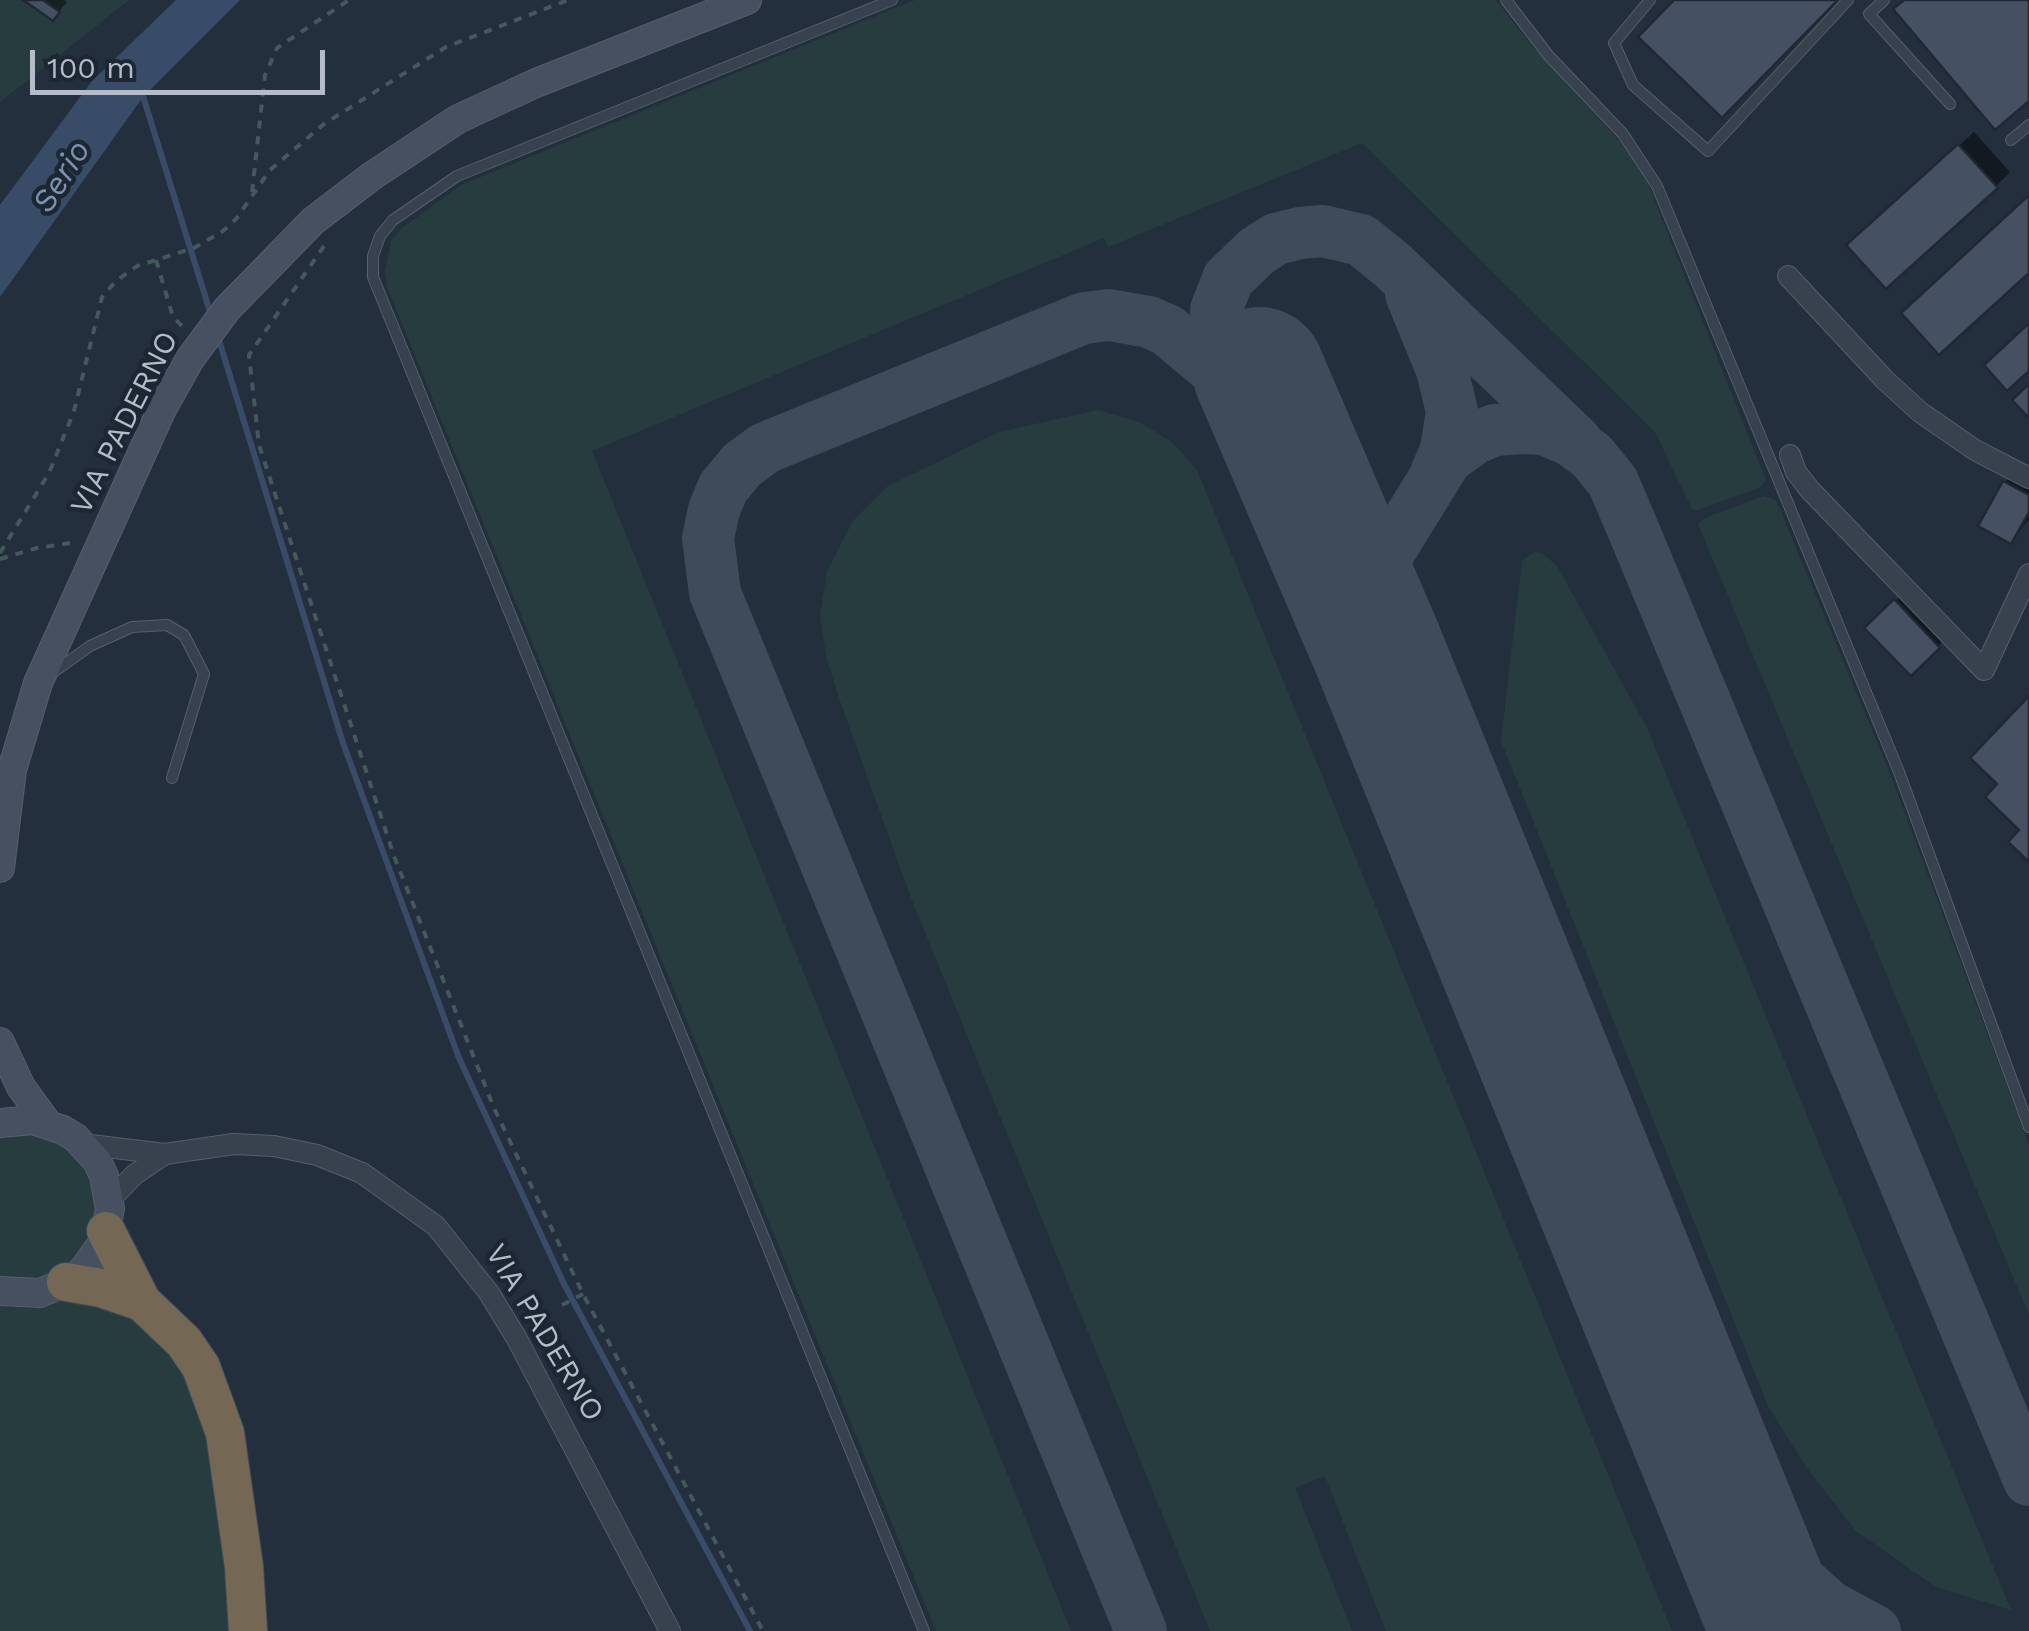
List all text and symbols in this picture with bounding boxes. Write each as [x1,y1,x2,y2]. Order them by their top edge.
scale bar [35,30,330,92]
text: 100 m [47,50,135,85]
water label: Serio [25,134,99,220]
street label: VIA PADERNO [64,326,186,520]
street label: VIA PADERNO [477,1238,611,1428]

